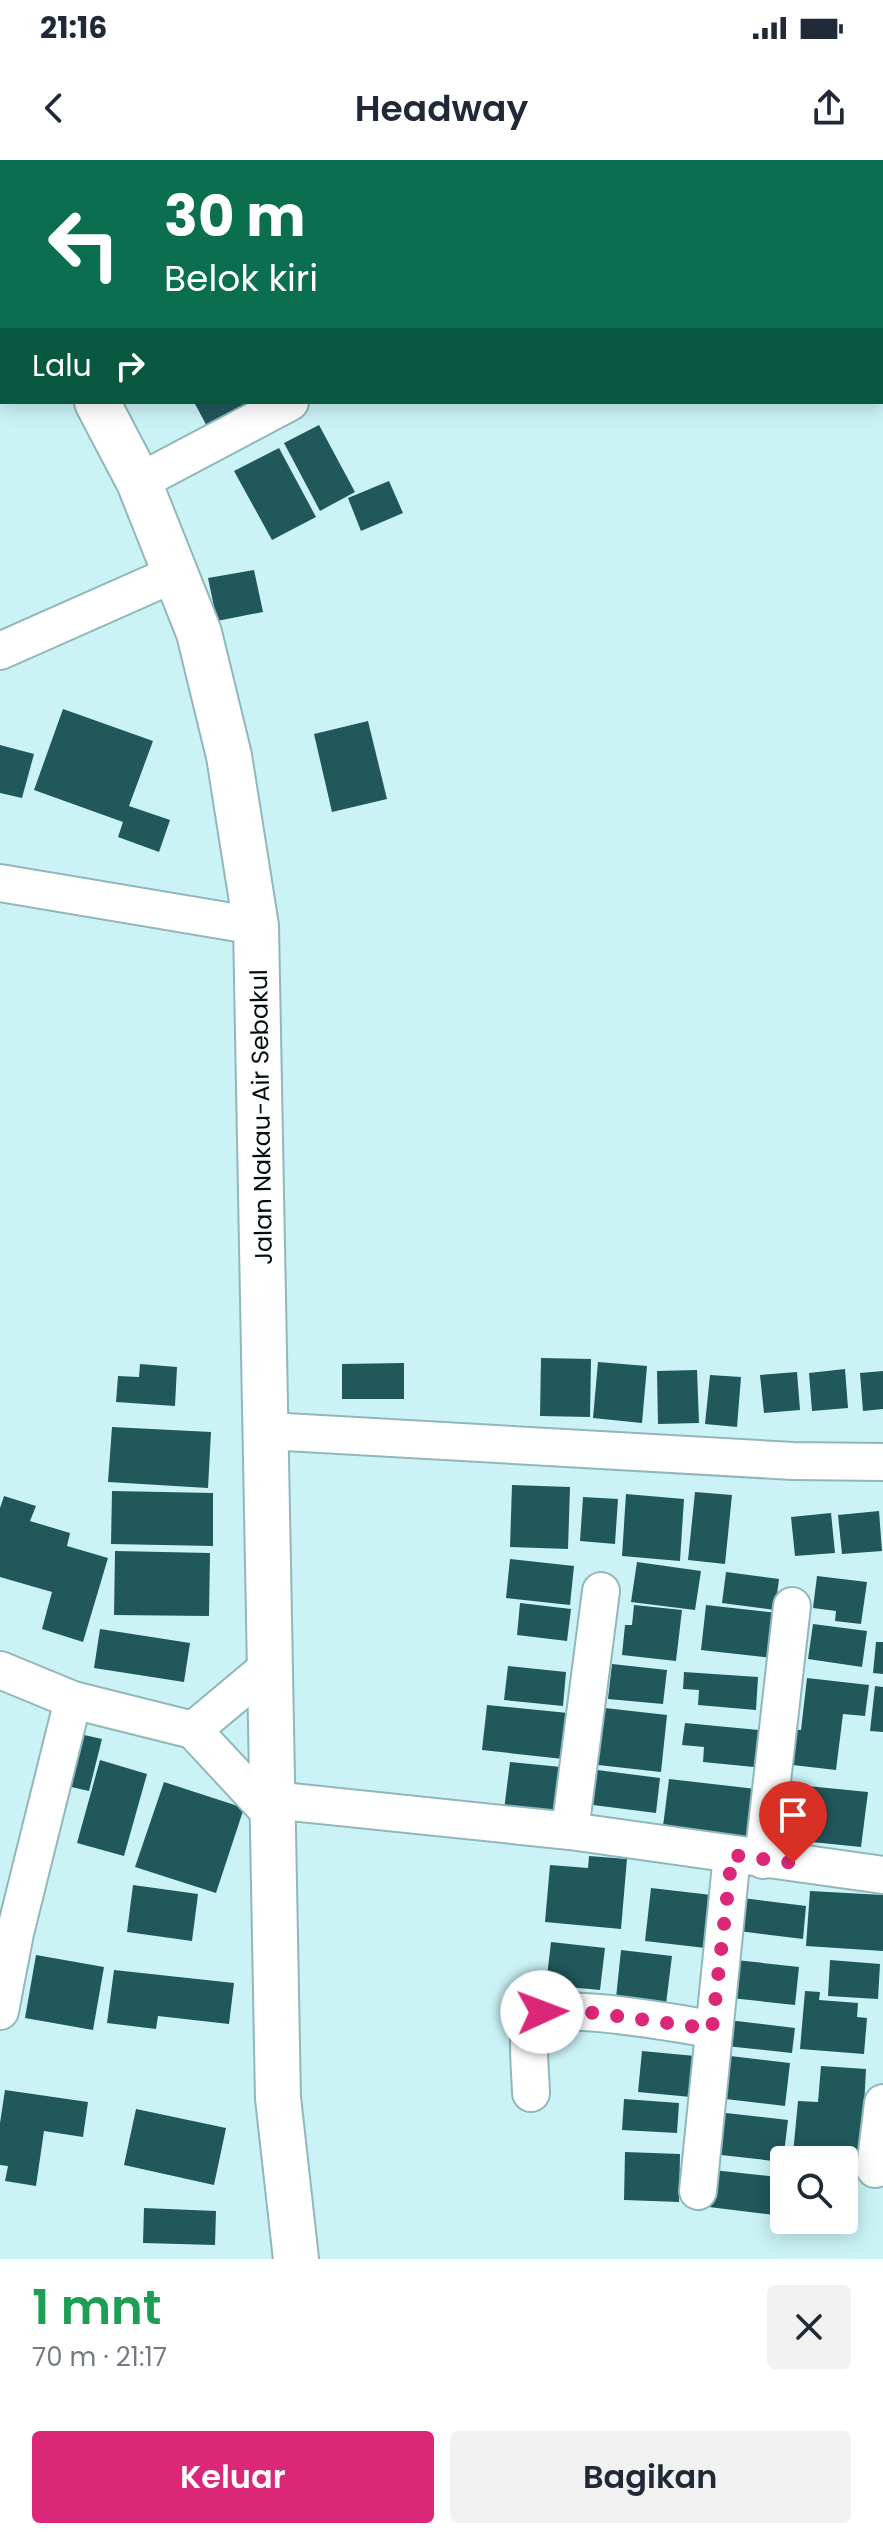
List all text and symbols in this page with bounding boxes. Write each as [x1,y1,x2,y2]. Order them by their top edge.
text: 21:16 [40,6,107,49]
text: Headway [355,83,528,134]
icon: back [32,86,76,130]
icon: share [807,86,851,130]
text: 30 m [164,177,306,256]
icon: left [32,192,136,296]
text: Belok kiri [164,253,318,304]
text: Lalu [32,344,92,387]
icon: right [108,344,152,388]
street label: Jalan Nakau-Air Sebakul [242,969,280,1265]
pin [759,1781,827,1863]
icon: arrive [771,1793,815,1837]
position arrow [500,1970,584,2054]
map controls [770,2146,858,2234]
button: search [770,2146,858,2234]
text: 1 mnt [32,2274,161,2341]
button: close [767,2285,851,2369]
text: 70 m · 21:17 [32,2339,167,2375]
button: Keluar [32,2431,434,2523]
button: Bagikan [450,2431,851,2523]

